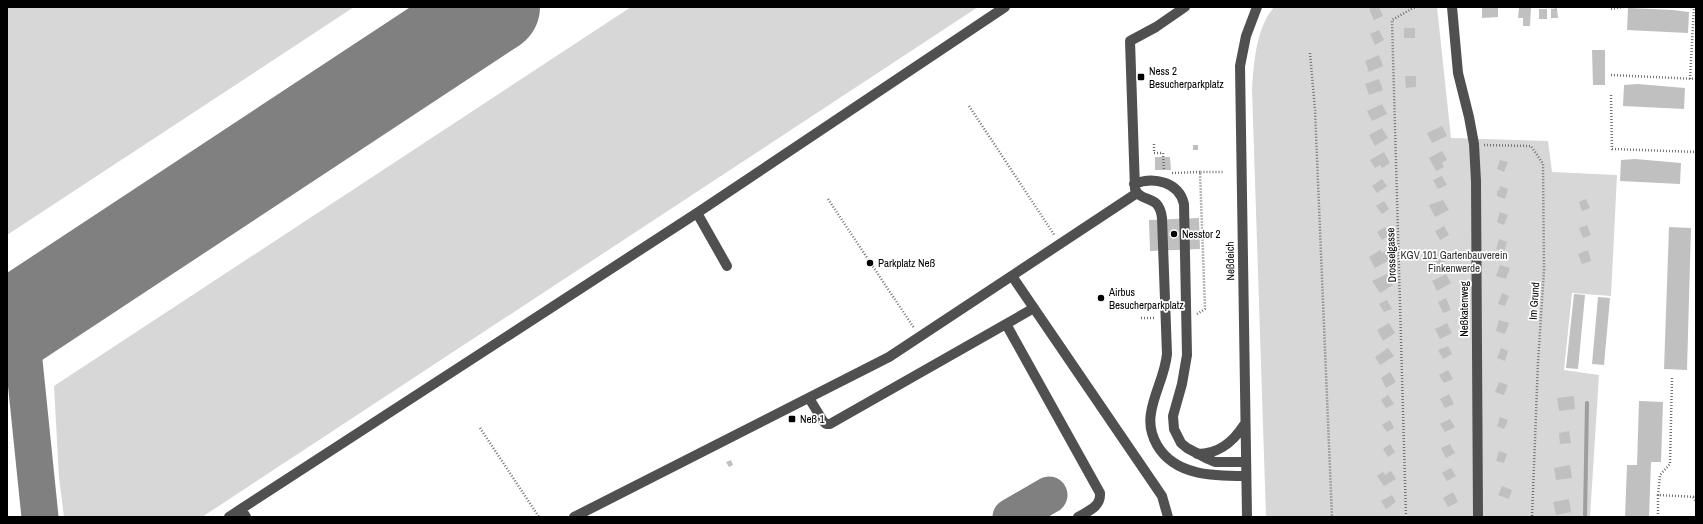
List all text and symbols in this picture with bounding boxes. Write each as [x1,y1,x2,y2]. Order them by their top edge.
place label: Ness 2 Besucherparkplatz [1149,64,1224,91]
marker: Ness 2 Besucherparkplatz [1136,72,1146,82]
place label: Nesstor 2 [1182,227,1221,241]
street label: Drosselgasse [1383,227,1399,283]
marker: Nesstor 2 [1169,229,1179,239]
street label: Neßdeich [1223,241,1237,281]
park label: KGV 101 Gartenbauverein Finkenwerde [1401,248,1507,275]
place label: Parkplatz Neß [878,256,936,270]
marker: Parkplatz Neß [865,258,875,268]
street label: Neßkatenweg [1457,281,1471,337]
street label: Im Grund [1526,282,1542,320]
place label: Airbus Besucherparkplatz [1108,285,1184,312]
marker: Airbus Besucherparkplatz [1096,293,1106,303]
place label: Neß 1 [800,412,825,426]
marker: Neß 1 [787,414,797,424]

